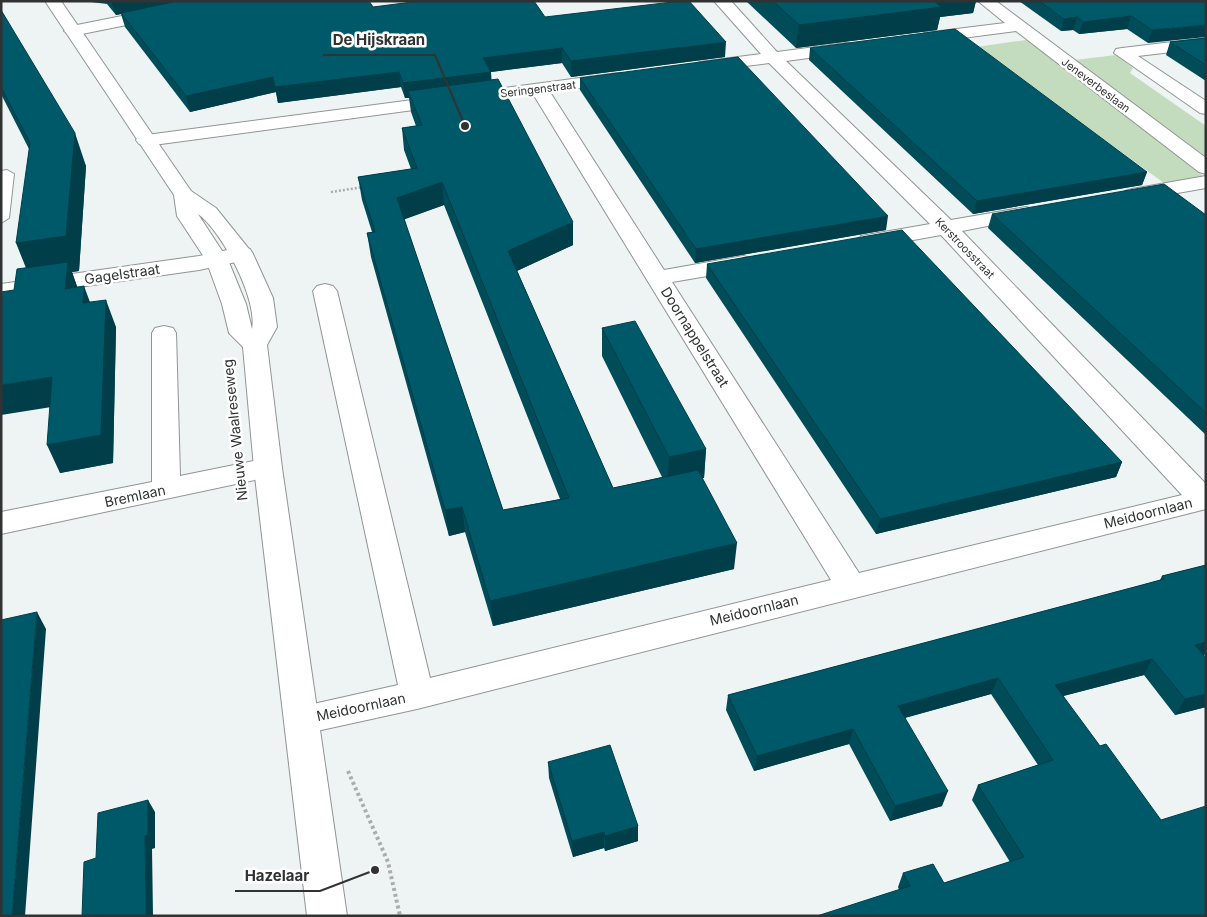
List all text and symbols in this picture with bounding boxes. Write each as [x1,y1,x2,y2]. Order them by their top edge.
callout: De Hijskraan [323,25,435,55]
text: De Hijskraan [333,30,425,49]
street label: Jeneverbeslaan [1059,55,1133,115]
street label: Seringenstraat [499,77,577,101]
street label: Kerstroosstraat [932,215,998,282]
street label: Gagelstraat [83,260,161,287]
street label: Doornappelstraat [658,284,733,390]
street label: Nieuwe Waalreseweg [219,358,250,502]
street label: Bremlaan [103,481,167,510]
street label: Meidoornlaan [1102,493,1194,532]
street label: Meidoornlaan [708,590,800,629]
street label: Meidoornlaan [315,689,407,724]
callout: Hazelaar [235,861,320,891]
text: Hazelaar [245,866,309,885]

